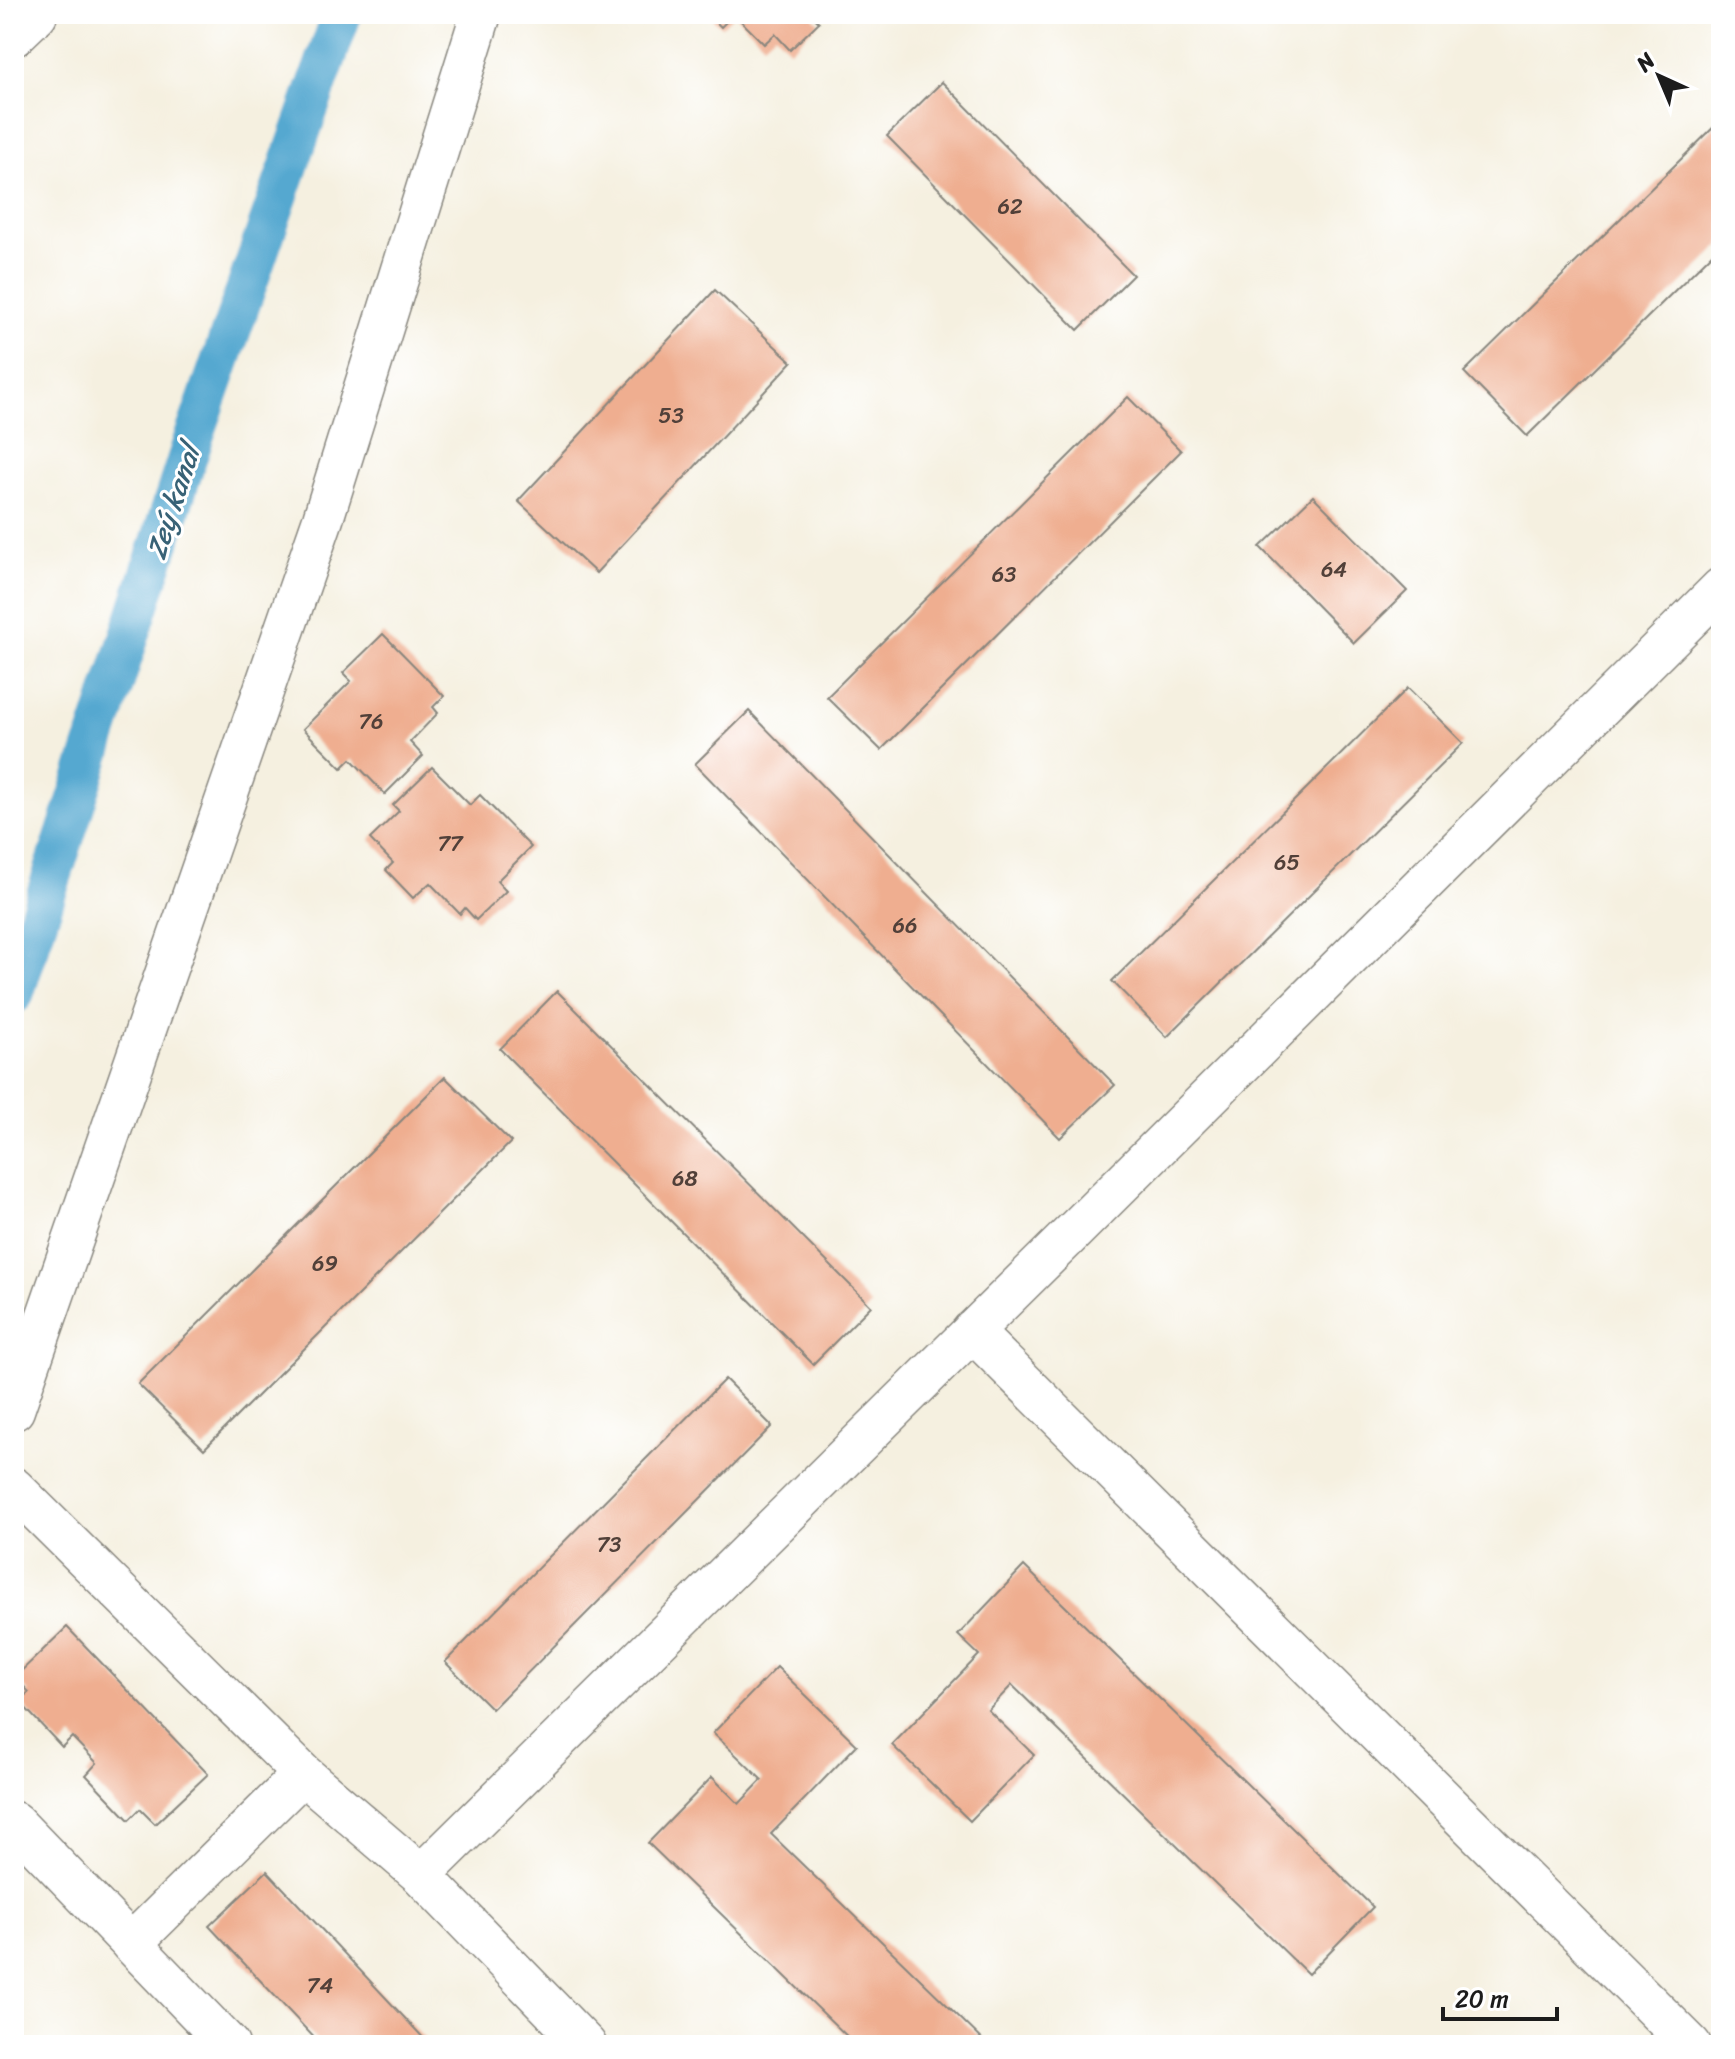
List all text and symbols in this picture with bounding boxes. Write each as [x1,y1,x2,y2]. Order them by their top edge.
north arrow [1619,36,1699,116]
text: N [1626,42,1665,82]
house number: 62 [997,187,1023,226]
house number: 53 [658,396,684,435]
water label: Zeý kanal [132,433,216,565]
house number: 64 [1321,550,1347,589]
house number: 63 [992,555,1016,594]
house number: 76 [358,702,384,741]
house number: 77 [437,824,464,863]
house number: 65 [1274,843,1300,882]
house number: 66 [893,906,918,945]
house number: 68 [672,1159,698,1198]
house number: 69 [312,1244,338,1283]
house number: 73 [597,1525,621,1564]
house number: 74 [307,1966,333,2005]
scale bar [1443,1971,1557,2021]
text: 20 m [1455,1978,1509,2020]

